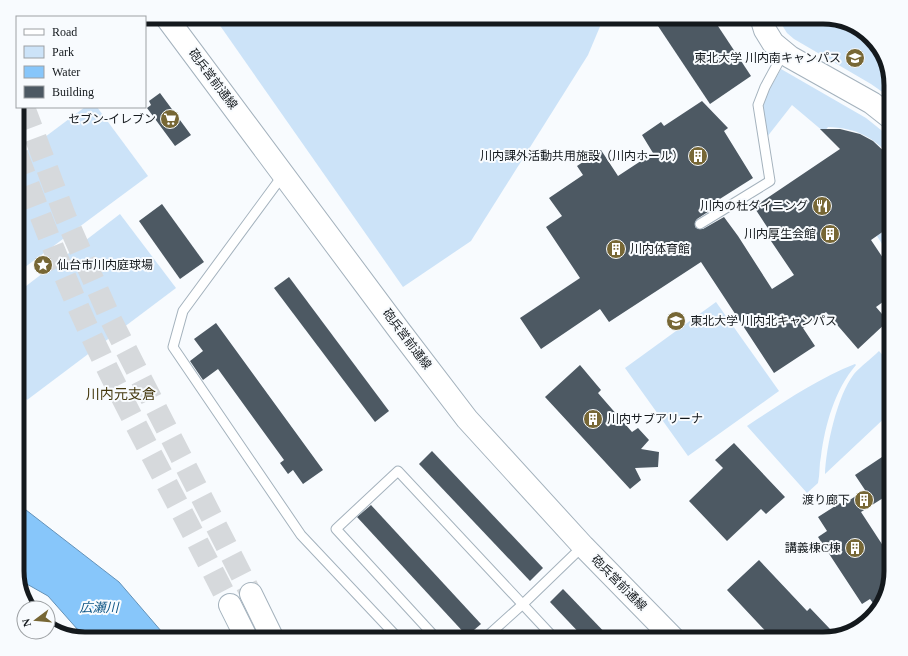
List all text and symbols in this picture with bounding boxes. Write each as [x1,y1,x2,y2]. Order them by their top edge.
legend [16,16,146,108]
text: Road [52,25,77,39]
text: Park [52,45,74,59]
street label: 砲兵営前通線 [186,46,240,112]
school or university icon: 東北大学 川内南キャンパス [844,47,866,69]
place label: 東北大学 川内南キャンパス [694,51,841,65]
text: Water [52,65,80,79]
text: Building [52,85,94,99]
supermarket icon: セブン-イレブン [159,108,181,130]
place label: セブン-イレブン [68,112,156,126]
building icon: 川内課外活動共用施設（川内ホール） [687,145,709,167]
place label: 川内課外活動共用施設（川内ホール） [480,149,684,163]
restaurant icon: 川内の杜ダイニング [811,195,833,217]
place label: 川内の杜ダイニング [700,199,808,213]
building icon: 川内厚生会館 [819,223,841,245]
place label: 川内厚生会館 [744,227,816,241]
building icon: 川内体育館 [605,238,627,260]
place label: 川内体育館 [630,242,690,256]
place icon: 仙台市川内庭球場 [32,254,54,276]
place label: 仙台市川内庭球場 [57,258,153,272]
street label: 砲兵営前通線 [380,306,434,372]
school or university icon: 東北大学 川内北キャンパス [665,310,687,332]
place label: 東北大学 川内北キャンパス [690,314,837,328]
district label: 川内元支倉 [86,387,156,402]
building icon: 川内サブアリーナ [582,408,604,430]
place label: 川内サブアリーナ [607,412,703,426]
building icon: 渡り廊下 [853,489,875,511]
place label: 渡り廊下 [802,493,850,507]
building icon: 講義棟C棟 [844,537,866,559]
place label: 講義棟C棟 [785,541,841,555]
street label: 砲兵営前通線 [589,553,649,613]
north arrow [16,600,56,640]
water label: 広瀬川 [79,600,120,615]
text: N [20,617,33,628]

